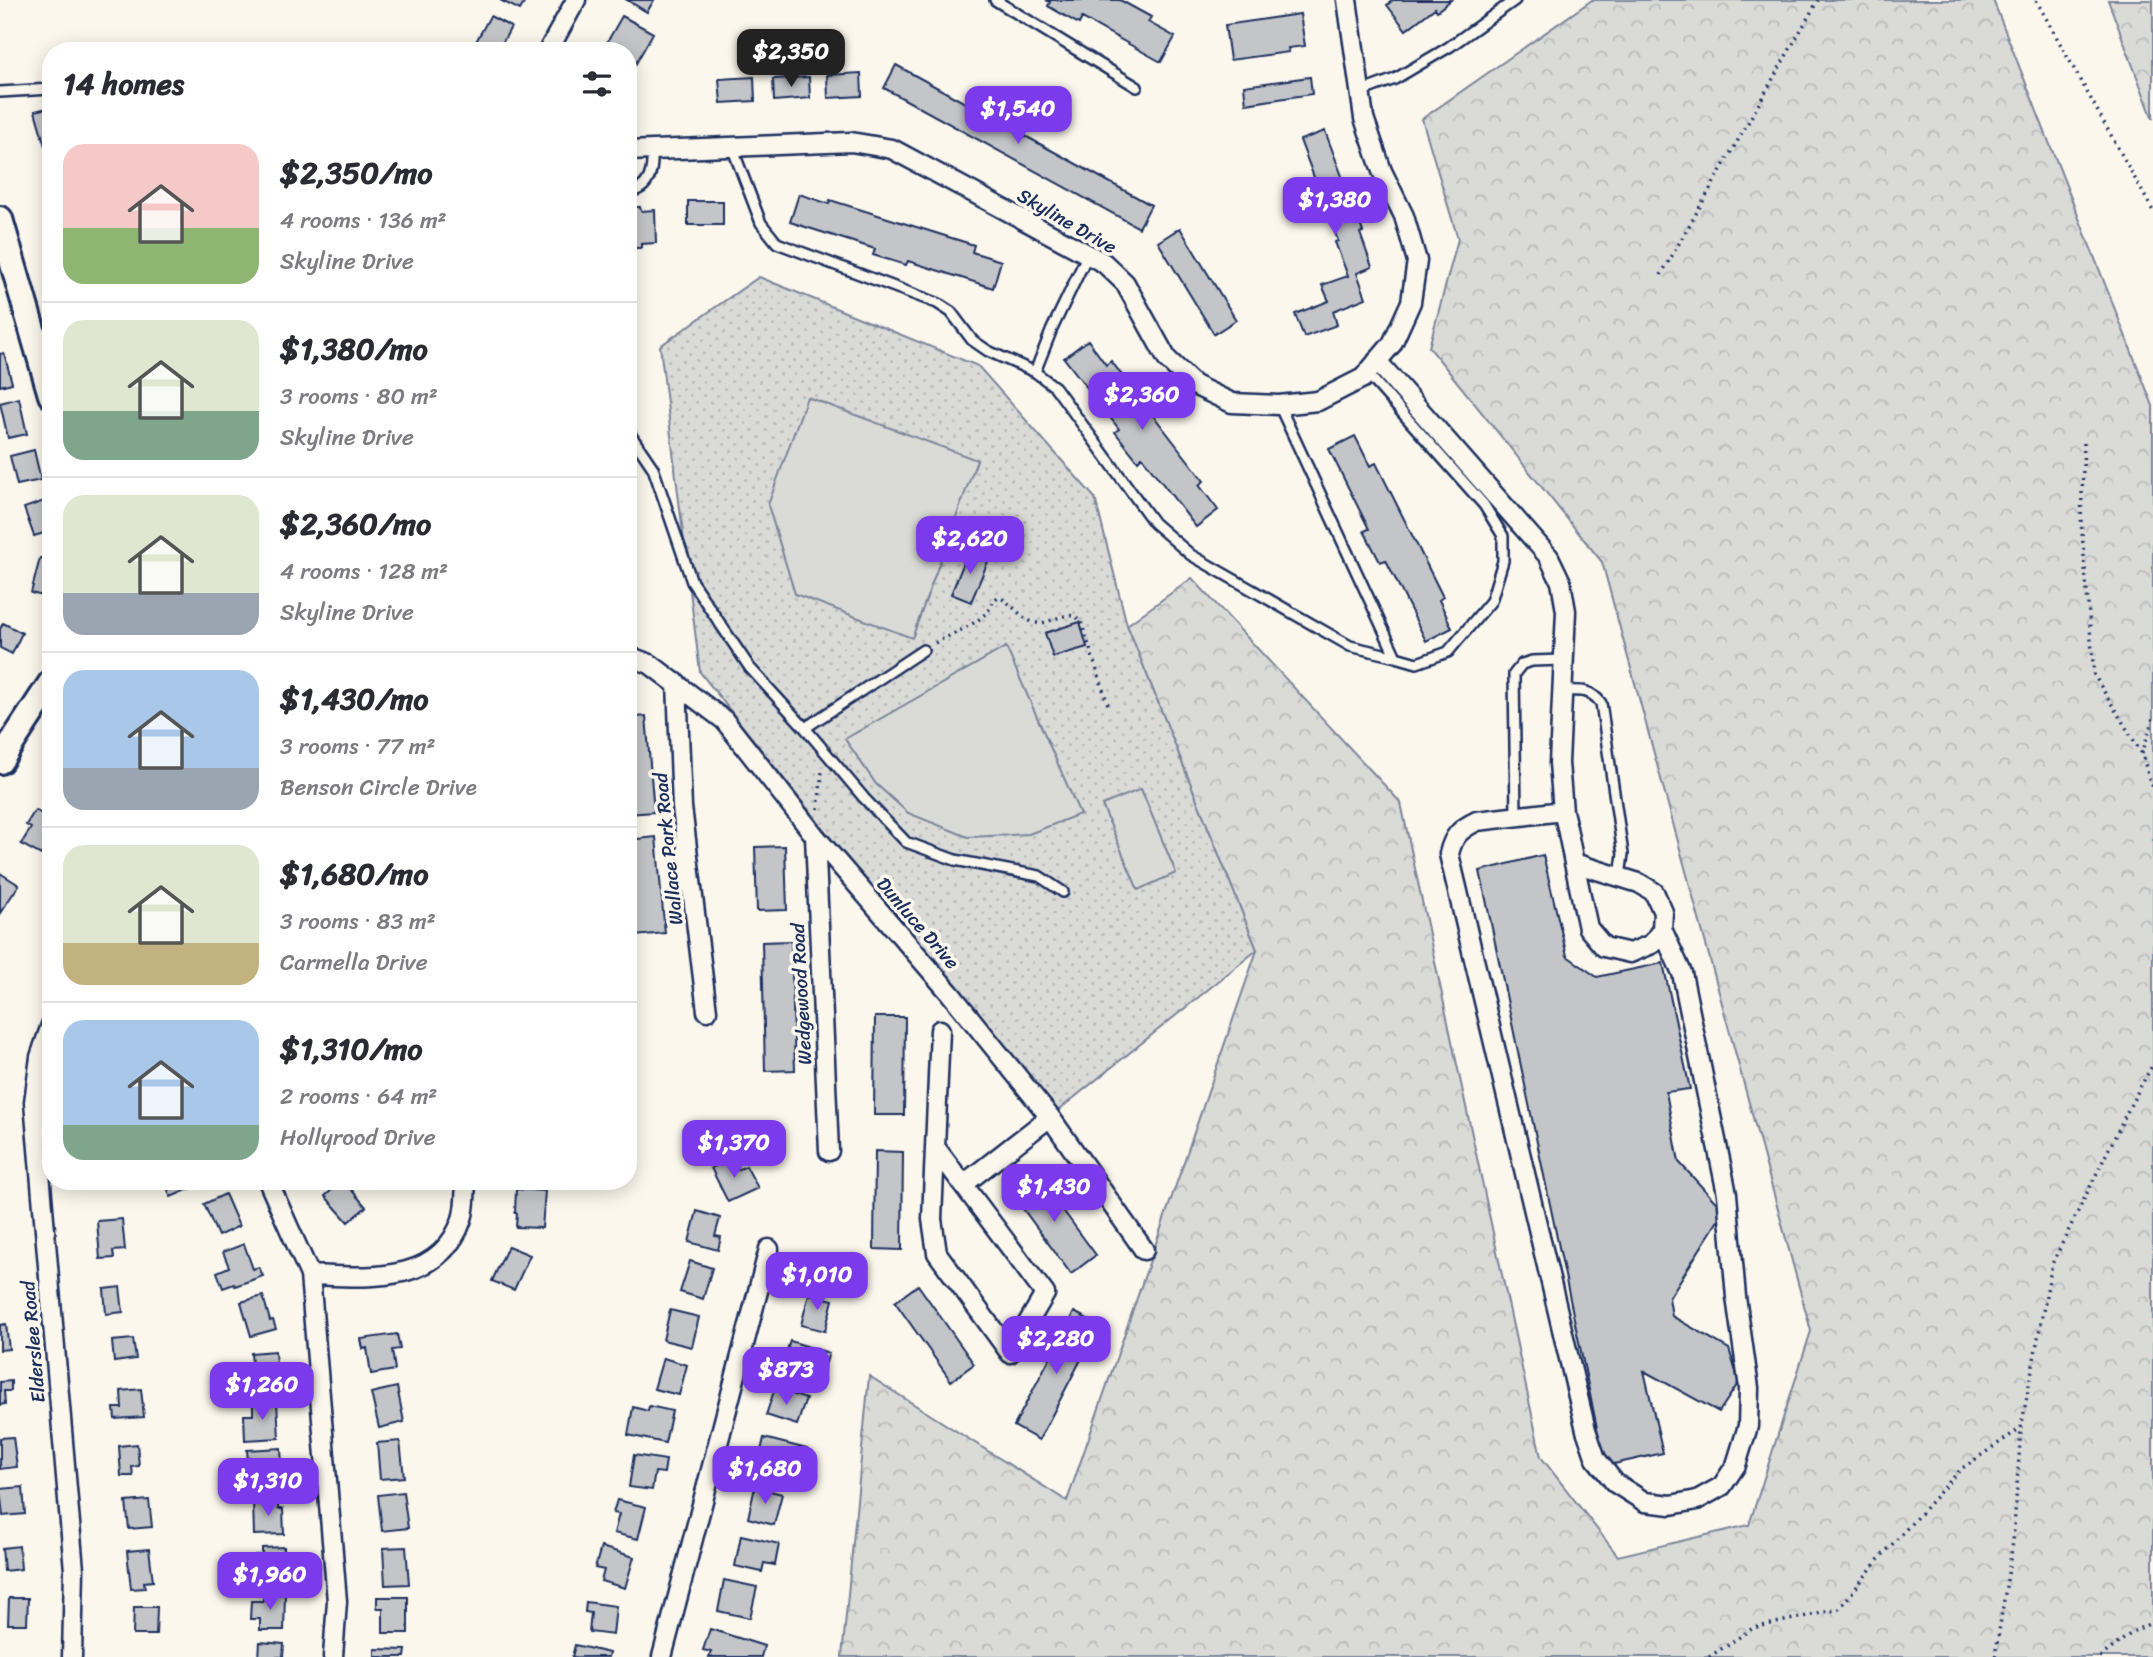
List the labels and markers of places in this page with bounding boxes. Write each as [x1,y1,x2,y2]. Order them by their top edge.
pin: $2,350 [734,29,848,89]
pin: $1,540 [961,86,1075,146]
pin: $1,380 [1278,177,1392,237]
pin: $2,360 [1085,372,1199,432]
pin: $2,620 [913,516,1027,576]
pin: $1,370 [677,1120,791,1180]
pin: $1,430 [997,1164,1111,1224]
pin: $1,010 [760,1252,874,1312]
pin: $2,280 [999,1316,1113,1376]
pin: $873 [745,1348,827,1407]
pin: $1,260 [205,1362,319,1422]
pin: $1,680 [708,1446,822,1506]
pin: $1,310 [211,1458,325,1518]
pin: $1,960 [213,1552,327,1612]

